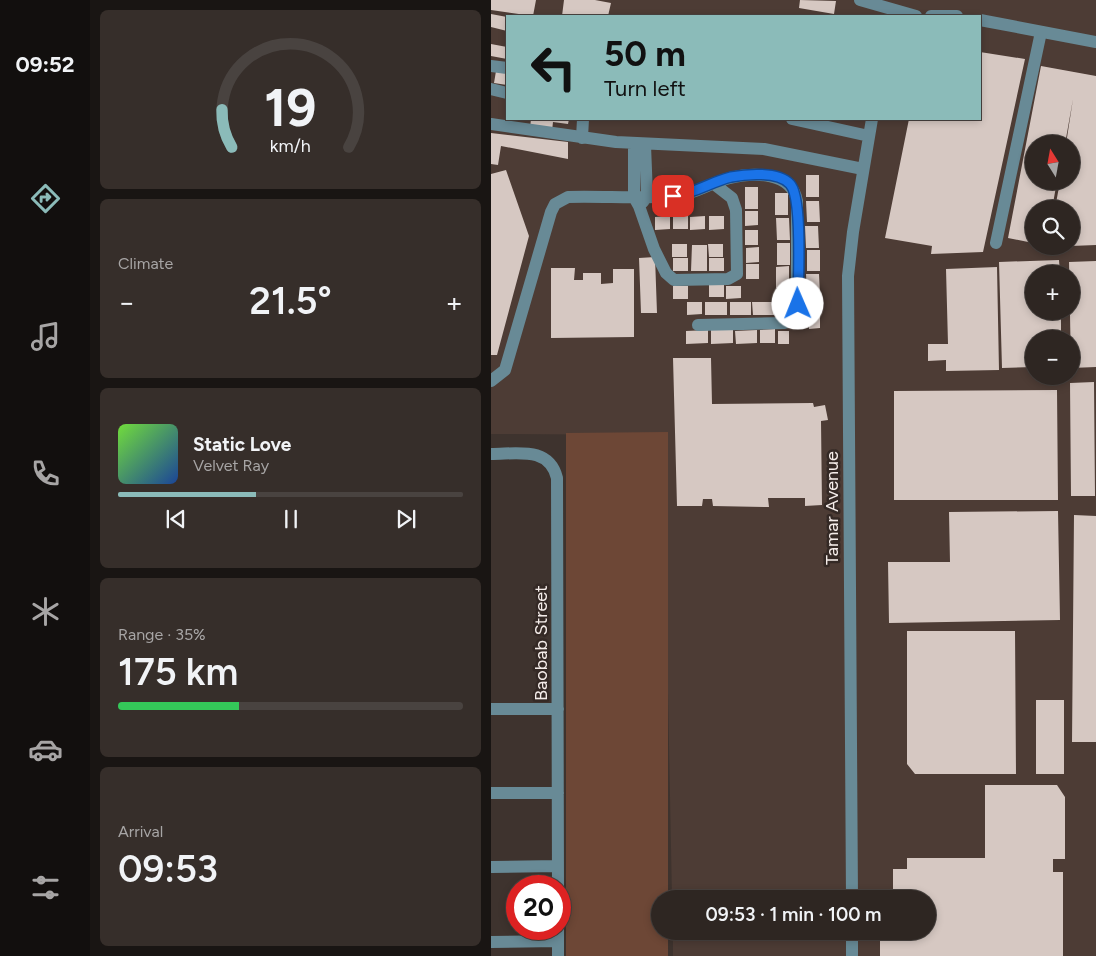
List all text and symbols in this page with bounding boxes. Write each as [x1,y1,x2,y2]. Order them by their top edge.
text: 50 m [604,33,686,75]
icon: left [521,35,586,100]
text: 09:52 [15,51,75,78]
text: Turn left [604,75,686,102]
text: 19 [264,77,317,139]
text: km/h [270,135,311,156]
north arrow [1025,135,1080,190]
map controls [1025,135,1080,385]
pin [652,175,694,217]
icon: directions [28,181,63,216]
icon: arrive [659,182,687,210]
button: search [1025,200,1080,255]
text: Climate [118,254,173,273]
button: + [1025,265,1080,320]
position arrow [771,277,823,329]
text: 21.5° [249,278,332,324]
text: − [118,285,135,319]
text: + [446,285,463,319]
icon: music [28,319,63,354]
button: − [1025,330,1080,385]
text: Static Love [193,433,291,456]
street label: Tamar Avenue [821,451,843,565]
icon: phone [28,456,63,491]
text: Velvet Ray [193,456,269,475]
icon: previous [162,505,190,533]
icon: pause [277,505,305,533]
icon: next [392,505,420,533]
street label: Baobab Street [530,585,552,701]
icon: climate [28,594,63,629]
text: Range · 35% [118,625,206,644]
text: 175 km [118,649,238,695]
icon: car [28,732,63,767]
text: Arrival [118,822,163,841]
text: 09:53 [118,846,218,892]
icon: filters [28,870,63,905]
speed limit sign: 20 [506,875,571,940]
text: 09:53 · 1 min · 100 m [706,903,881,926]

